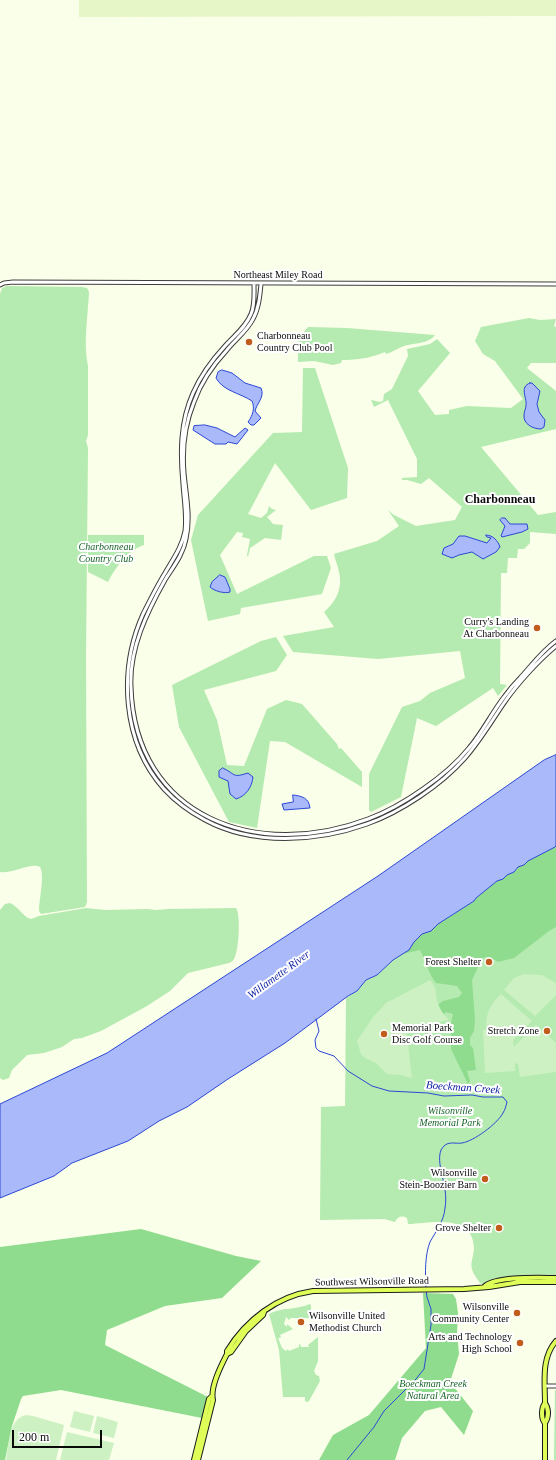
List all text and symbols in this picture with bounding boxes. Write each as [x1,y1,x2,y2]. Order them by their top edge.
street label: Northeast Miley Road [234,269,322,281]
place label: Charbonneau Country Club Pool [257,330,333,354]
marker: Charbonneau Country Club Pool [244,337,254,347]
district label: Charbonneau [465,493,535,507]
park label: Charbonneau Country Club [78,541,134,564]
place label: Curry's Landing At Charbonneau [463,616,529,640]
marker: Curry's Landing At Charbonneau [532,623,542,633]
water label: Willamette River [245,948,313,1002]
place label: Forest Shelter [425,956,481,968]
marker: Forest Shelter [484,957,494,967]
place label: Memorial Park Disc Golf Course [392,1022,462,1046]
place label: Stretch Zone [488,1025,539,1037]
marker: Stretch Zone [542,1026,552,1036]
marker: Memorial Park Disc Golf Course [379,1029,389,1039]
water label: Boeckman Creek [425,1079,501,1097]
park label: Wilsonville Memorial Park [419,1105,481,1128]
place label: Wilsonville Stein-Boozier Barn [400,1167,477,1190]
marker: Wilsonville Stein-Boozier Barn [480,1174,490,1184]
place label: Grove Shelter [435,1222,491,1234]
marker: Grove Shelter [494,1223,504,1233]
street label: Southwest Wilsonville Road [315,1275,429,1289]
place label: Wilsonville Community Center [432,1301,509,1324]
marker: Wilsonville Community Center [512,1308,522,1318]
place label: Wilsonville United Methodist Church [309,1310,385,1334]
marker: Wilsonville United Methodist Church [296,1317,306,1327]
place label: Arts and Technology High School [428,1331,512,1354]
marker: Arts and Technology High School [515,1338,525,1348]
park label: Boeckman Creek Natural Area [399,1378,467,1402]
scale bar [14,1422,104,1448]
text: 200 m [19,1430,49,1444]

